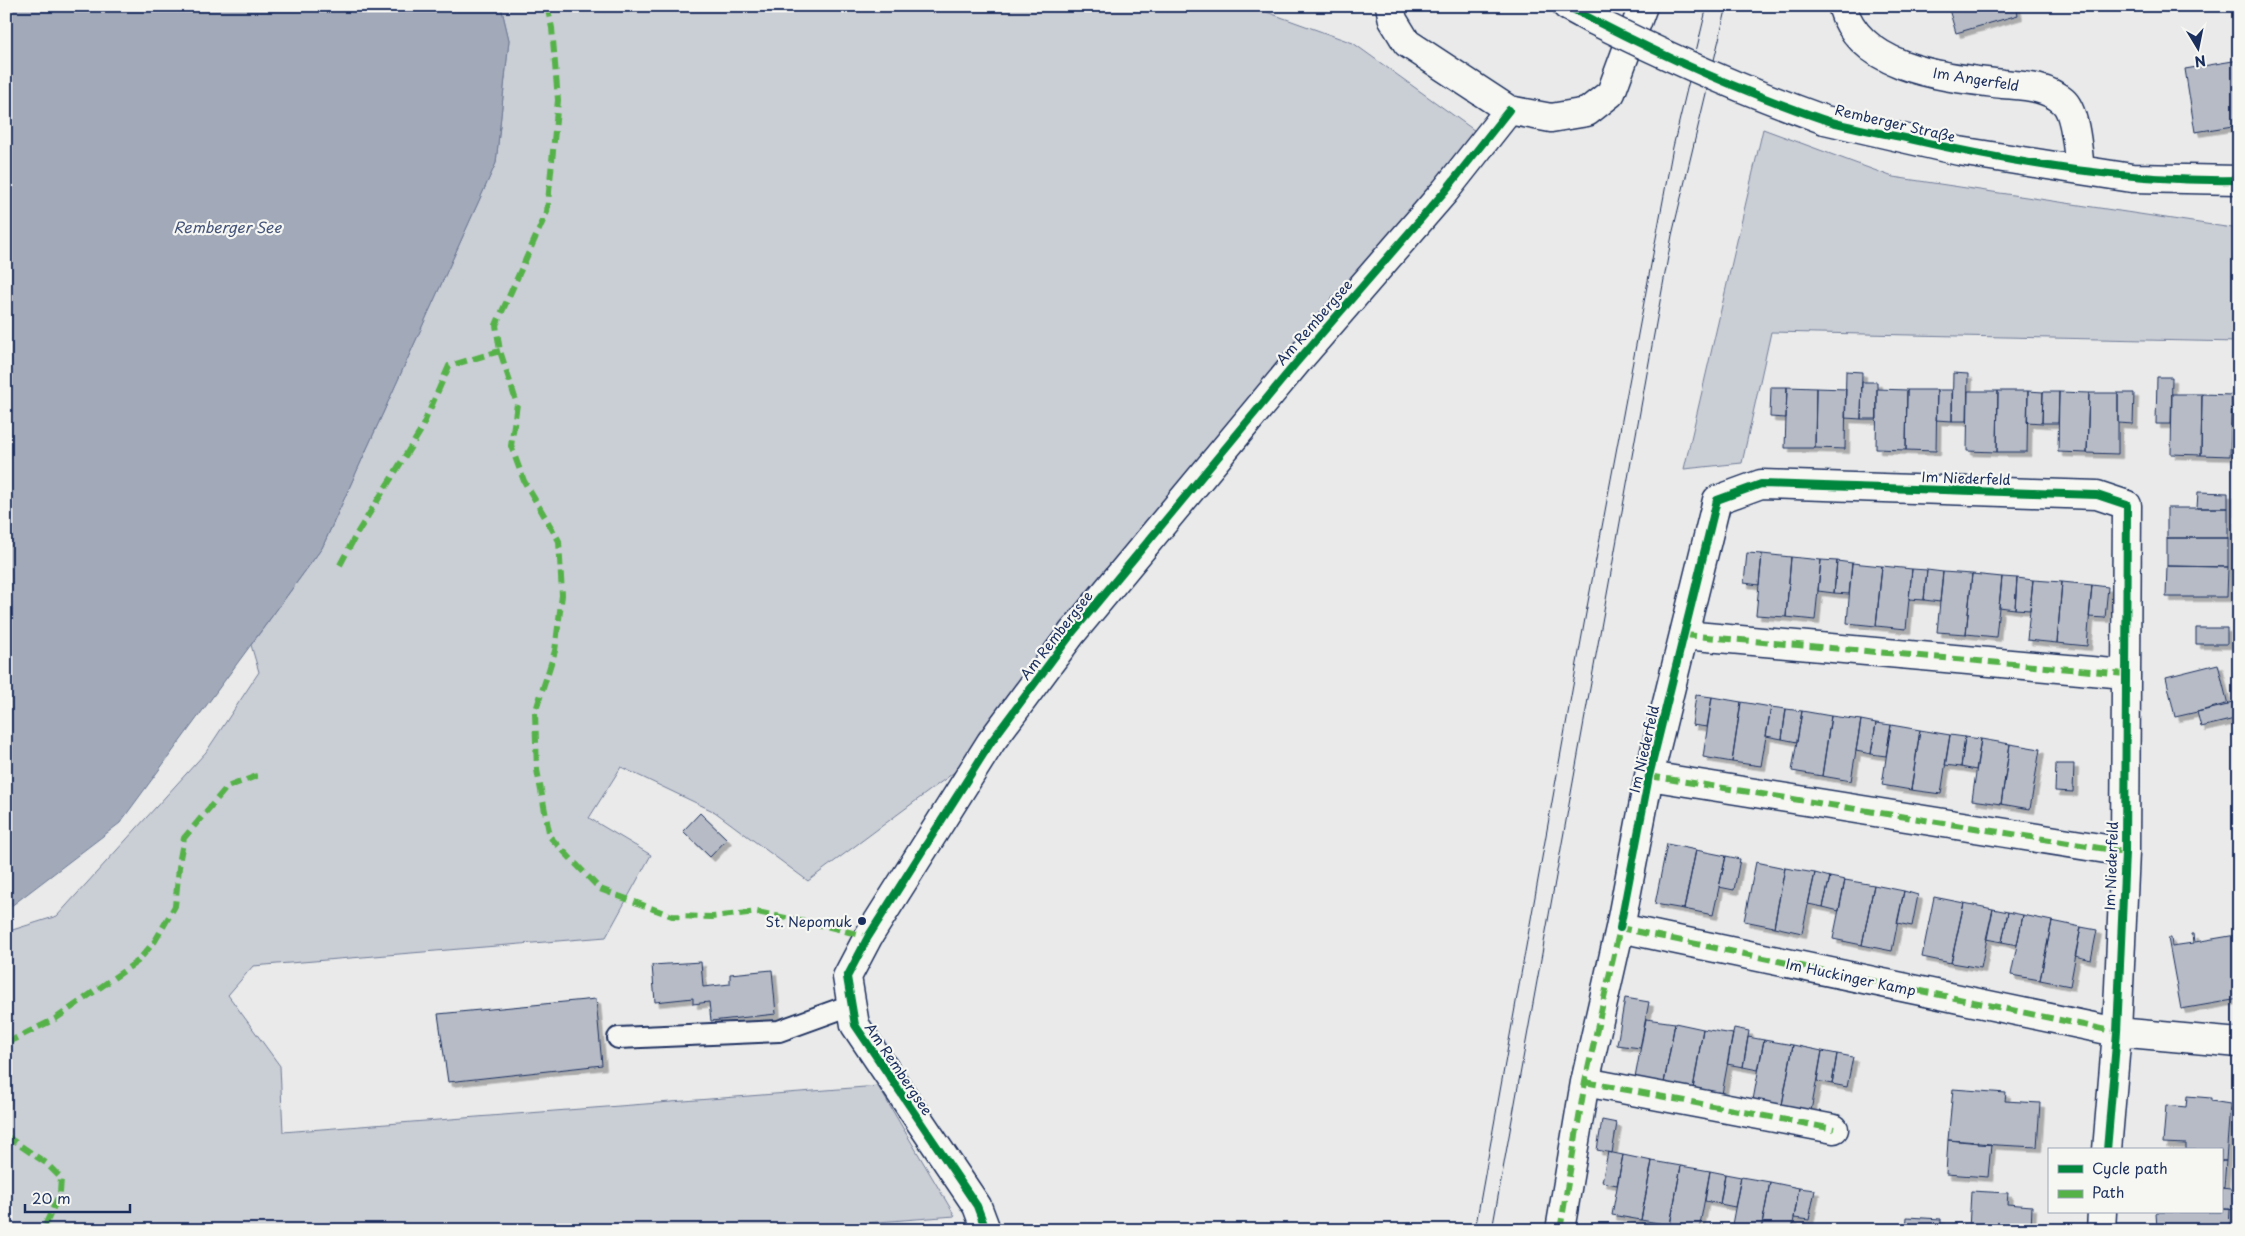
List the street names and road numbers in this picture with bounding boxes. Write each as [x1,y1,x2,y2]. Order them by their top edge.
street label: Im Angerfeld [1932,62,2020,96]
street label: Remberger Straße [1833,99,1957,147]
street label: Am Rembergsee [1271,274,1357,370]
street label: Im Niederfeld [1921,466,2011,490]
street label: Am Rembergsee [1015,586,1098,684]
street label: Im Niederfeld [1624,703,1664,795]
street label: Im Niederfeld [2099,821,2123,911]
street label: Im Huckinger Kamp [1784,953,1918,1001]
street label: Am Rembergsee [860,1018,938,1120]

